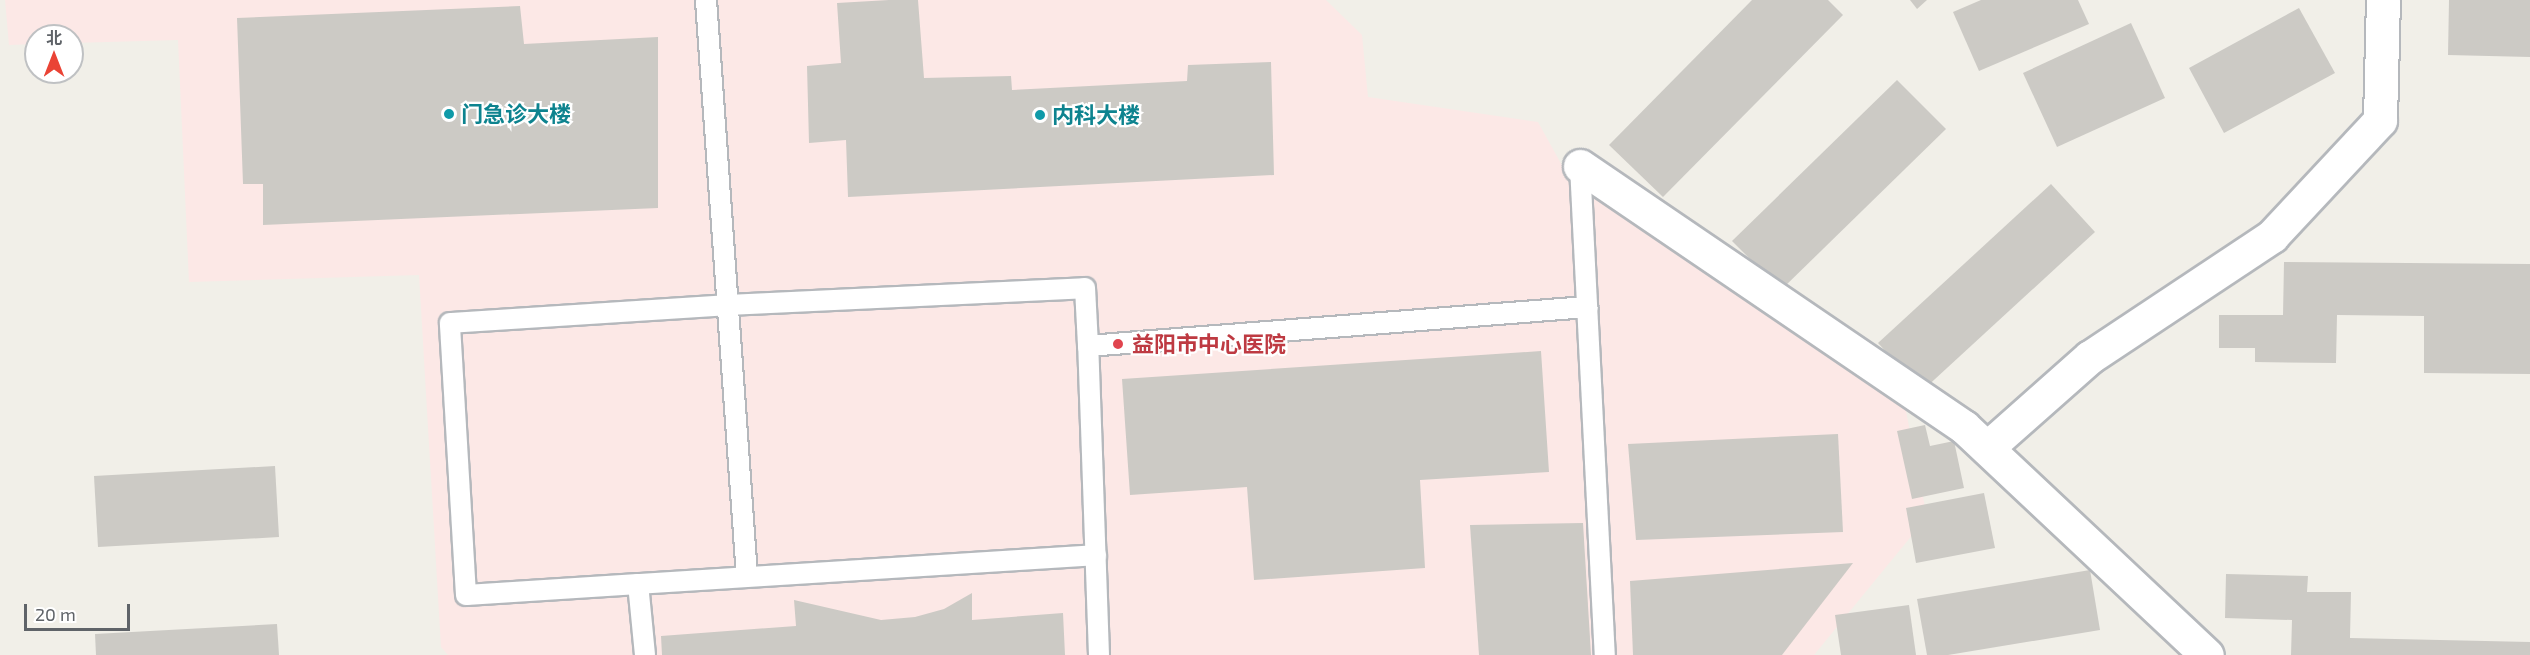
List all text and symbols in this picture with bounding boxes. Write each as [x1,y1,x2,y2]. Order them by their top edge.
north arrow [24,24,84,84]
text: 北 [46,28,62,47]
place label: 门急诊大楼 [461,101,571,127]
place label: 内科大楼 [1052,102,1140,128]
marker: 门急诊大楼 [442,107,456,121]
marker: 内科大楼 [1033,108,1047,122]
place label: 益阳市中心医院 [1132,331,1286,357]
marker: 益阳市中心医院 [1109,335,1127,353]
scale bar [27,592,134,630]
text: 20 m [35,603,76,625]

